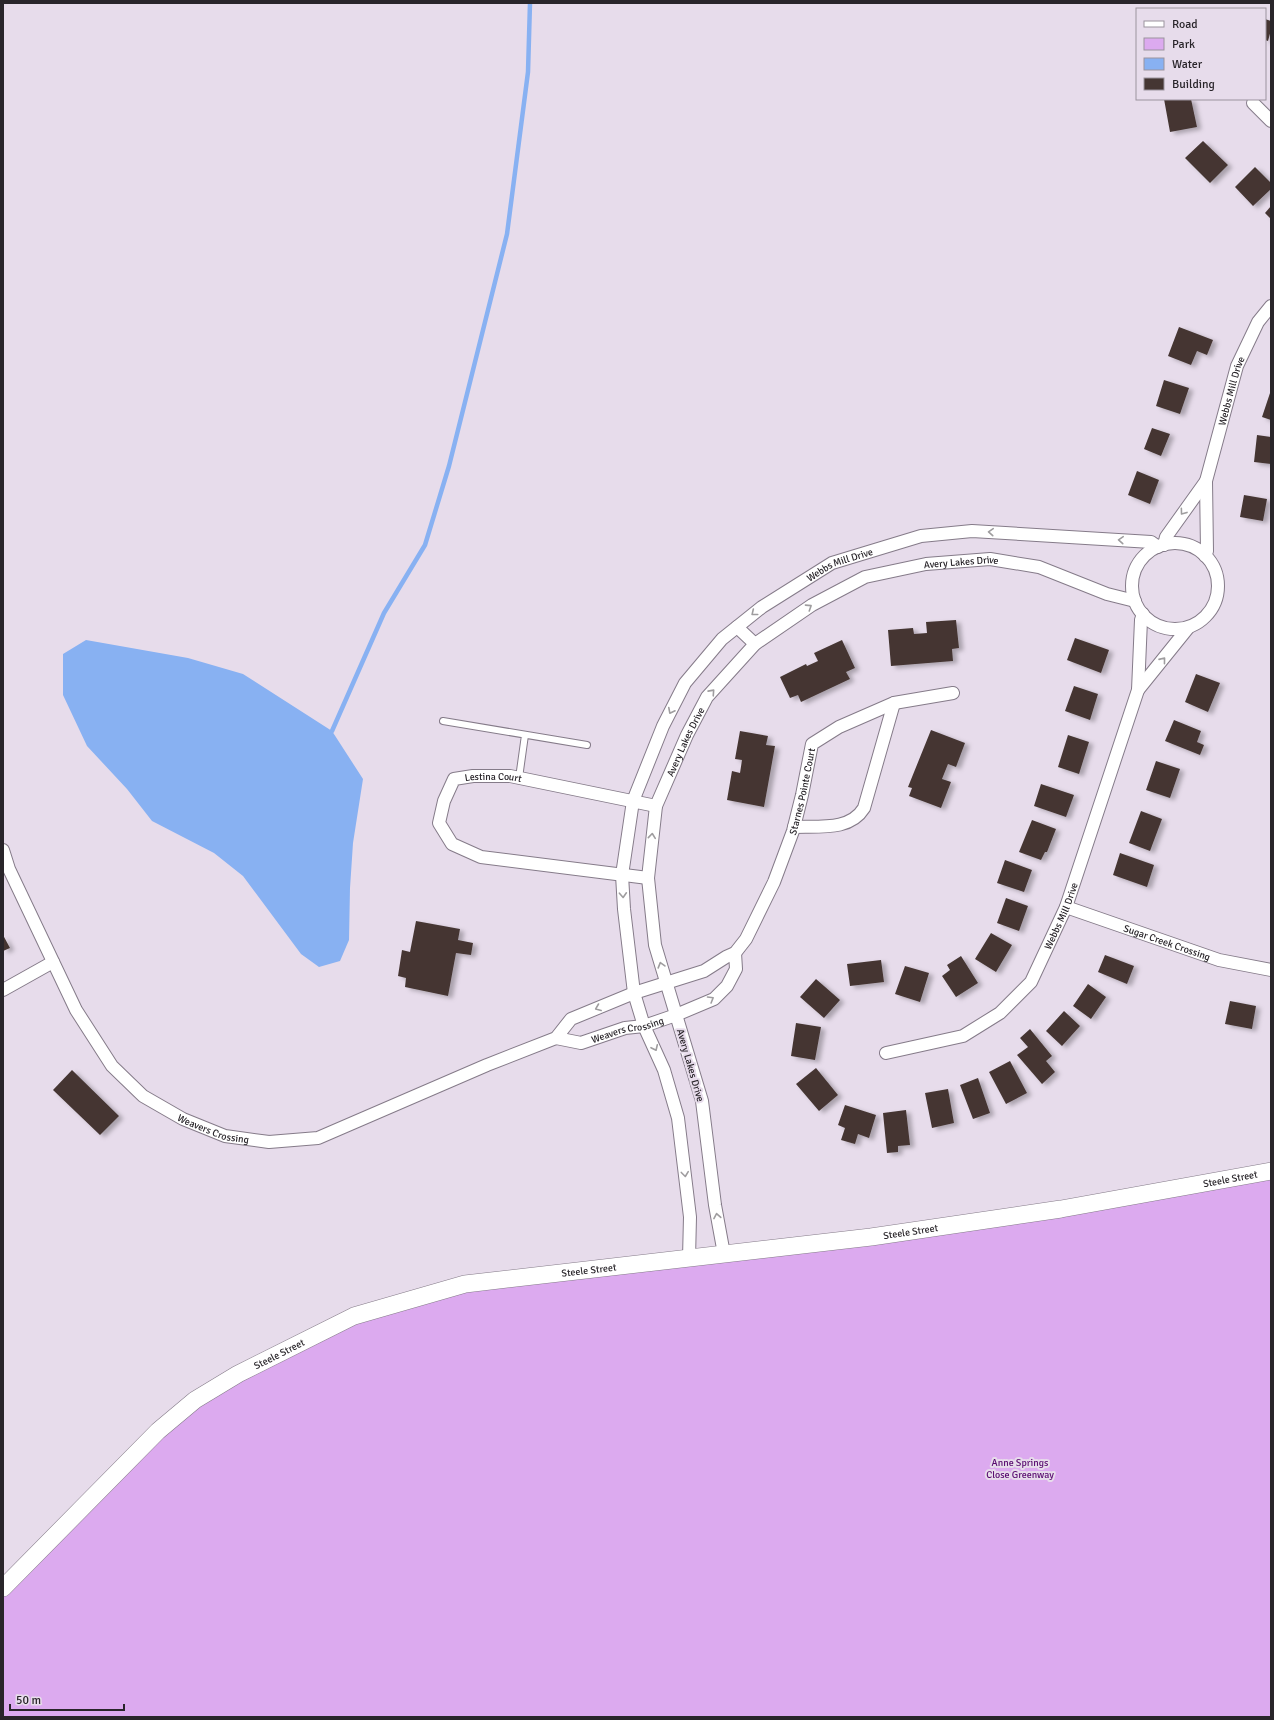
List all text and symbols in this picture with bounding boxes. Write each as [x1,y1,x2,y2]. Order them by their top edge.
legend [1136,8,1266,100]
text: Road [1172,17,1198,32]
text: Park [1172,37,1195,52]
text: Water [1172,57,1203,72]
text: Building [1172,77,1215,92]
street label: Webbs Mill Drive [1216,355,1248,427]
one-way arrow [1181,508,1188,515]
one-way arrow [988,527,994,536]
one-way arrow [1118,536,1124,544]
street label: Webbs Mill Drive [805,546,874,584]
street label: Avery Lakes Drive [923,554,999,571]
one-way arrow [805,604,812,612]
one-way arrow [752,608,759,615]
one-way arrow [1159,658,1166,665]
one-way arrow [707,689,714,696]
street label: Avery Lakes Drive [665,705,708,779]
one-way arrow [668,707,676,714]
street label: Starnes Pointe Court [787,747,818,837]
street label: Lestina Court [464,771,523,785]
one-way arrow [648,833,657,839]
street label: Webbs Mill Drive [1042,881,1081,951]
one-way arrow [619,892,628,898]
street label: Sugar Creek Crossing [1122,922,1212,964]
one-way arrow [657,961,666,968]
one-way arrow [707,997,714,1004]
one-way arrow [595,1003,603,1011]
street label: Weavers Crossing [590,1015,665,1046]
street label: Avery Lakes Drive [674,1027,706,1103]
one-way arrow [650,1044,658,1052]
street label: Weavers Crossing [175,1112,250,1146]
street label: Steele Street [1202,1168,1259,1190]
one-way arrow [680,1171,689,1177]
one-way arrow [713,1213,722,1219]
street label: Steele Street [882,1222,939,1242]
street label: Steele Street [561,1261,618,1280]
street label: Steele Street [252,1336,307,1372]
park label: Anne Springs Close Greenway [986,1457,1054,1481]
scale bar [10,1686,124,1712]
text: 50 m [16,1693,41,1708]

